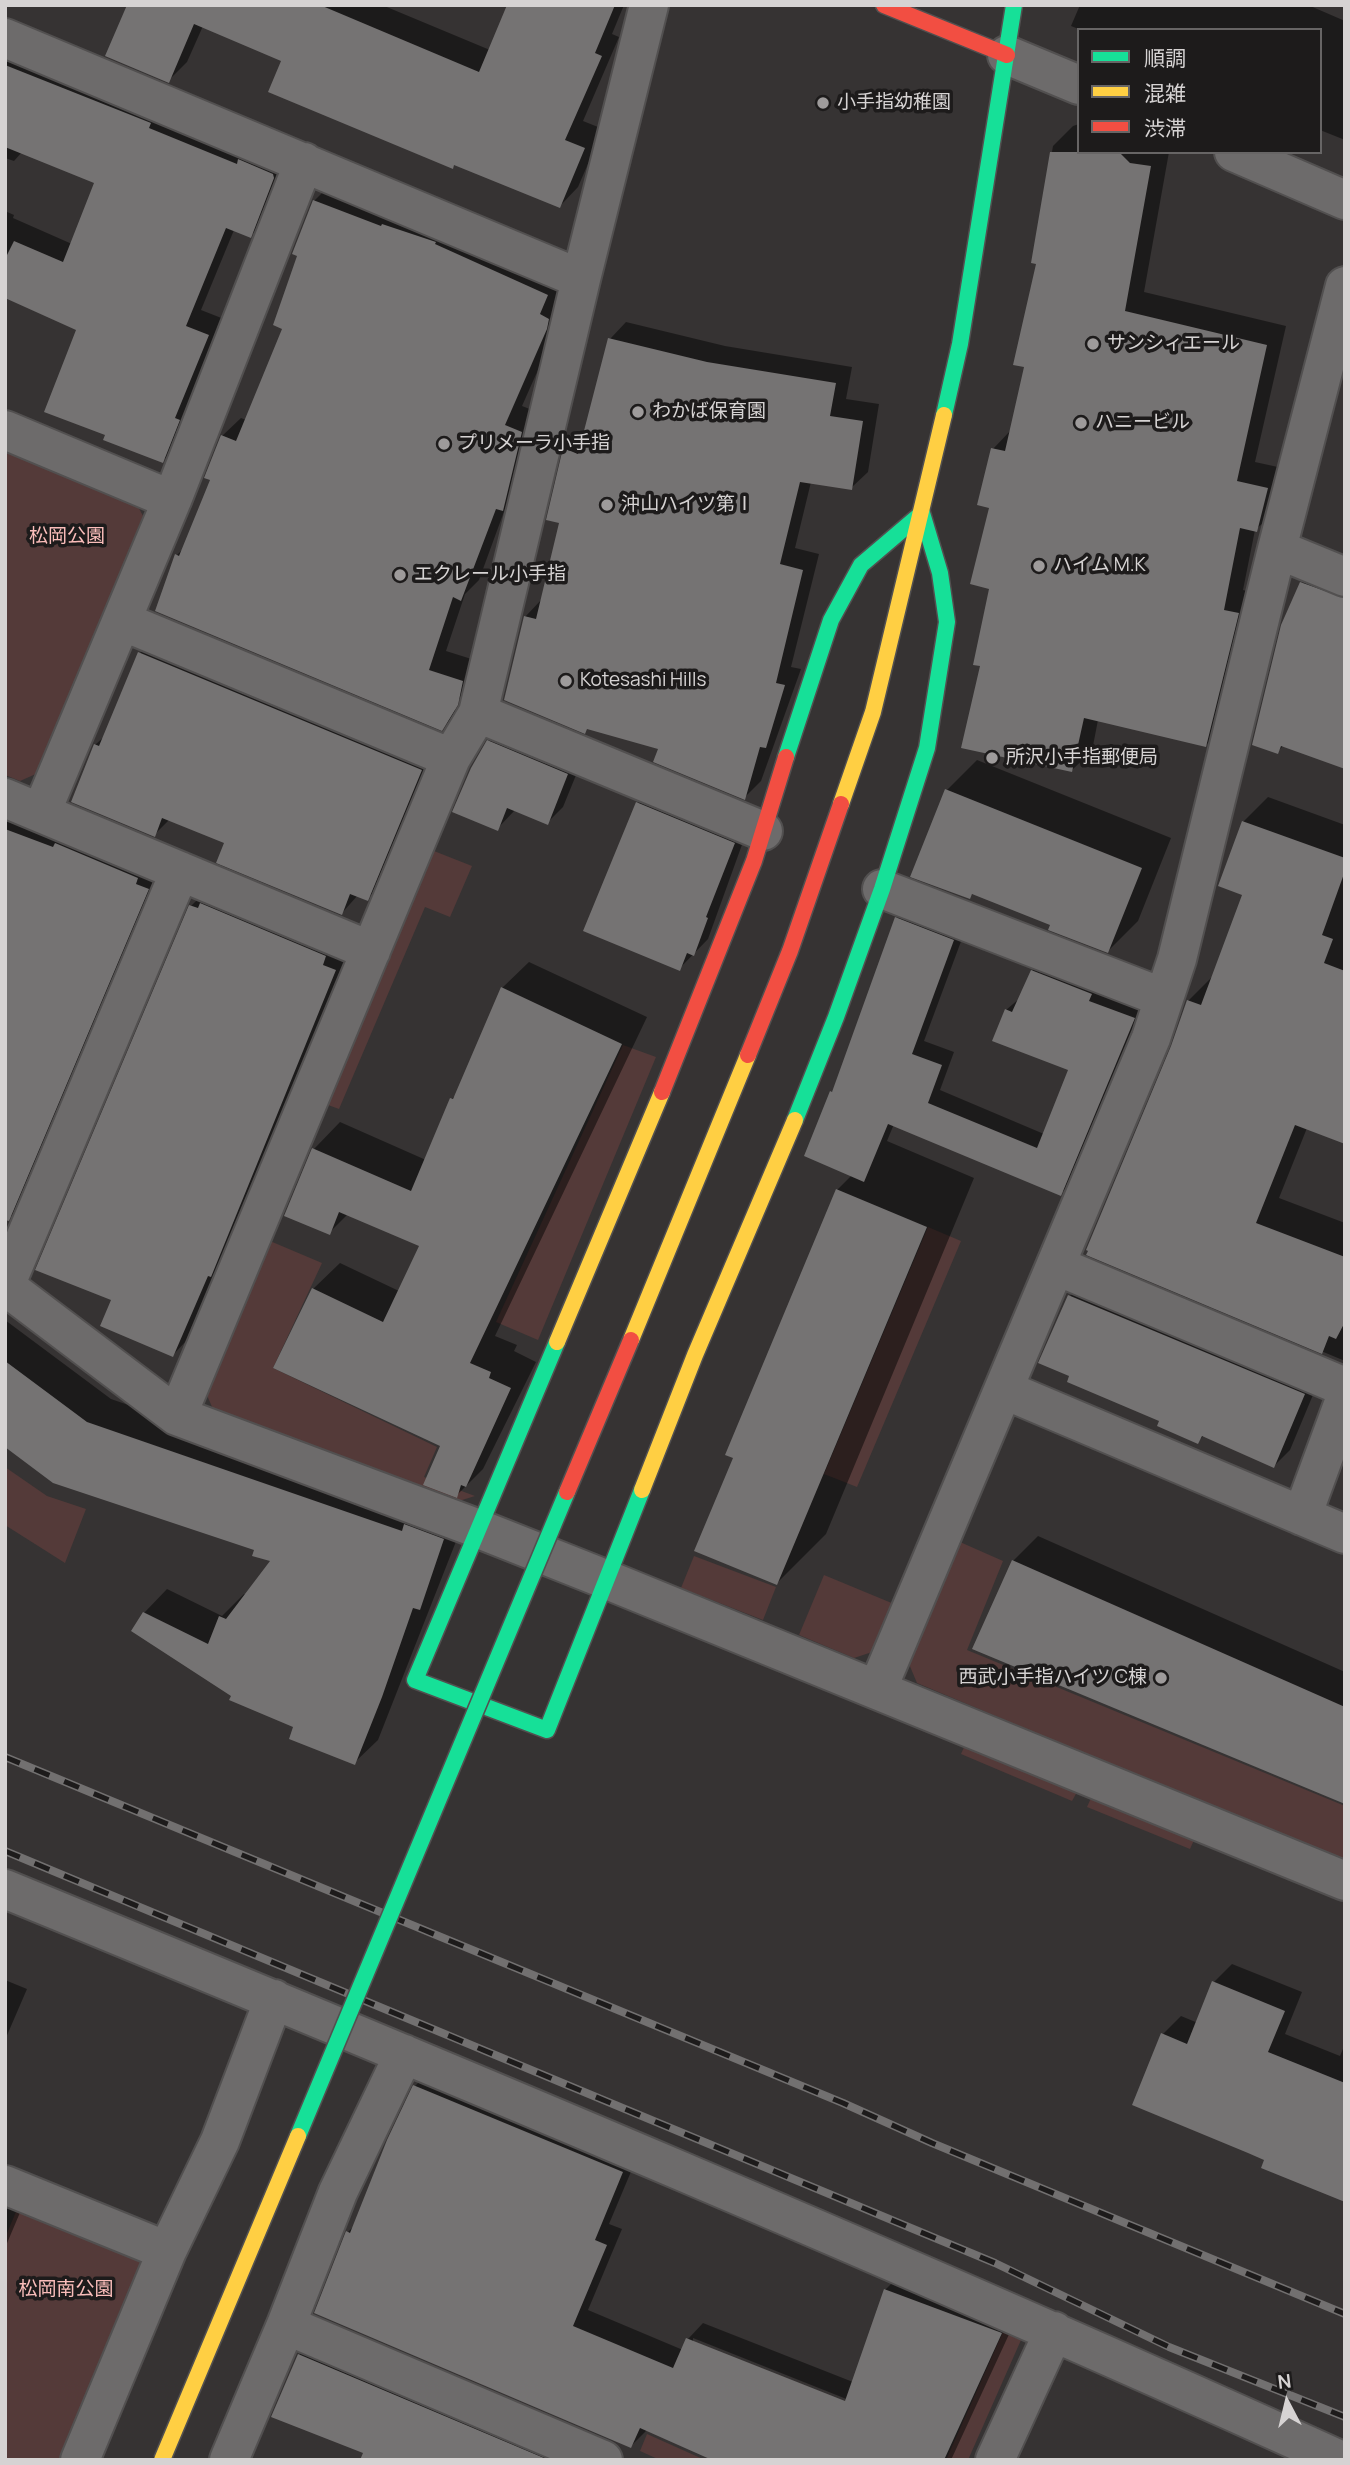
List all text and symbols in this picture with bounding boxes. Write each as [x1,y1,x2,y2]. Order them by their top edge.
legend [1077,28,1322,154]
text: 順調 [1144,44,1186,72]
text: 混雑 [1144,79,1186,107]
place label: 小手指幼稚園 [837,92,951,114]
marker: 小手指幼稚園 [815,95,831,111]
text: 渋滞 [1144,114,1186,142]
place label: サンシィエール [1107,333,1240,355]
marker: サンシィエール [1085,336,1101,352]
place label: わかば保育園 [652,401,766,423]
marker: わかば保育園 [630,404,646,420]
place label: ハニービル [1095,412,1190,434]
marker: ハニービル [1073,415,1089,431]
place label: プリメーラ小手指 [458,433,610,455]
marker: プリメーラ小手指 [436,436,452,452]
place label: 沖山ハイツ第Ⅰ [621,494,754,516]
marker: 沖山ハイツ第Ⅰ [599,497,615,513]
park label: 松岡公園 [29,526,105,548]
place label: ハイム M.K [1053,555,1146,577]
marker: ハイム M.K [1031,558,1047,574]
place label: エクレール小手指 [414,564,566,586]
marker: エクレール小手指 [392,567,408,583]
place label: Kotesashi Hills [580,670,706,692]
marker: Kotesashi Hills [558,673,574,689]
place label: 所沢小手指郵便局 [1006,747,1158,769]
marker: 所沢小手指郵便局 [984,750,1000,766]
place label: 西武小手指ハイツ C棟 [959,1667,1147,1689]
marker: 西武小手指ハイツ C棟 [1153,1670,1169,1686]
park label: 松岡南公園 [19,2279,113,2301]
north arrow [1252,2367,1322,2437]
text: N [1276,2367,1293,2395]

